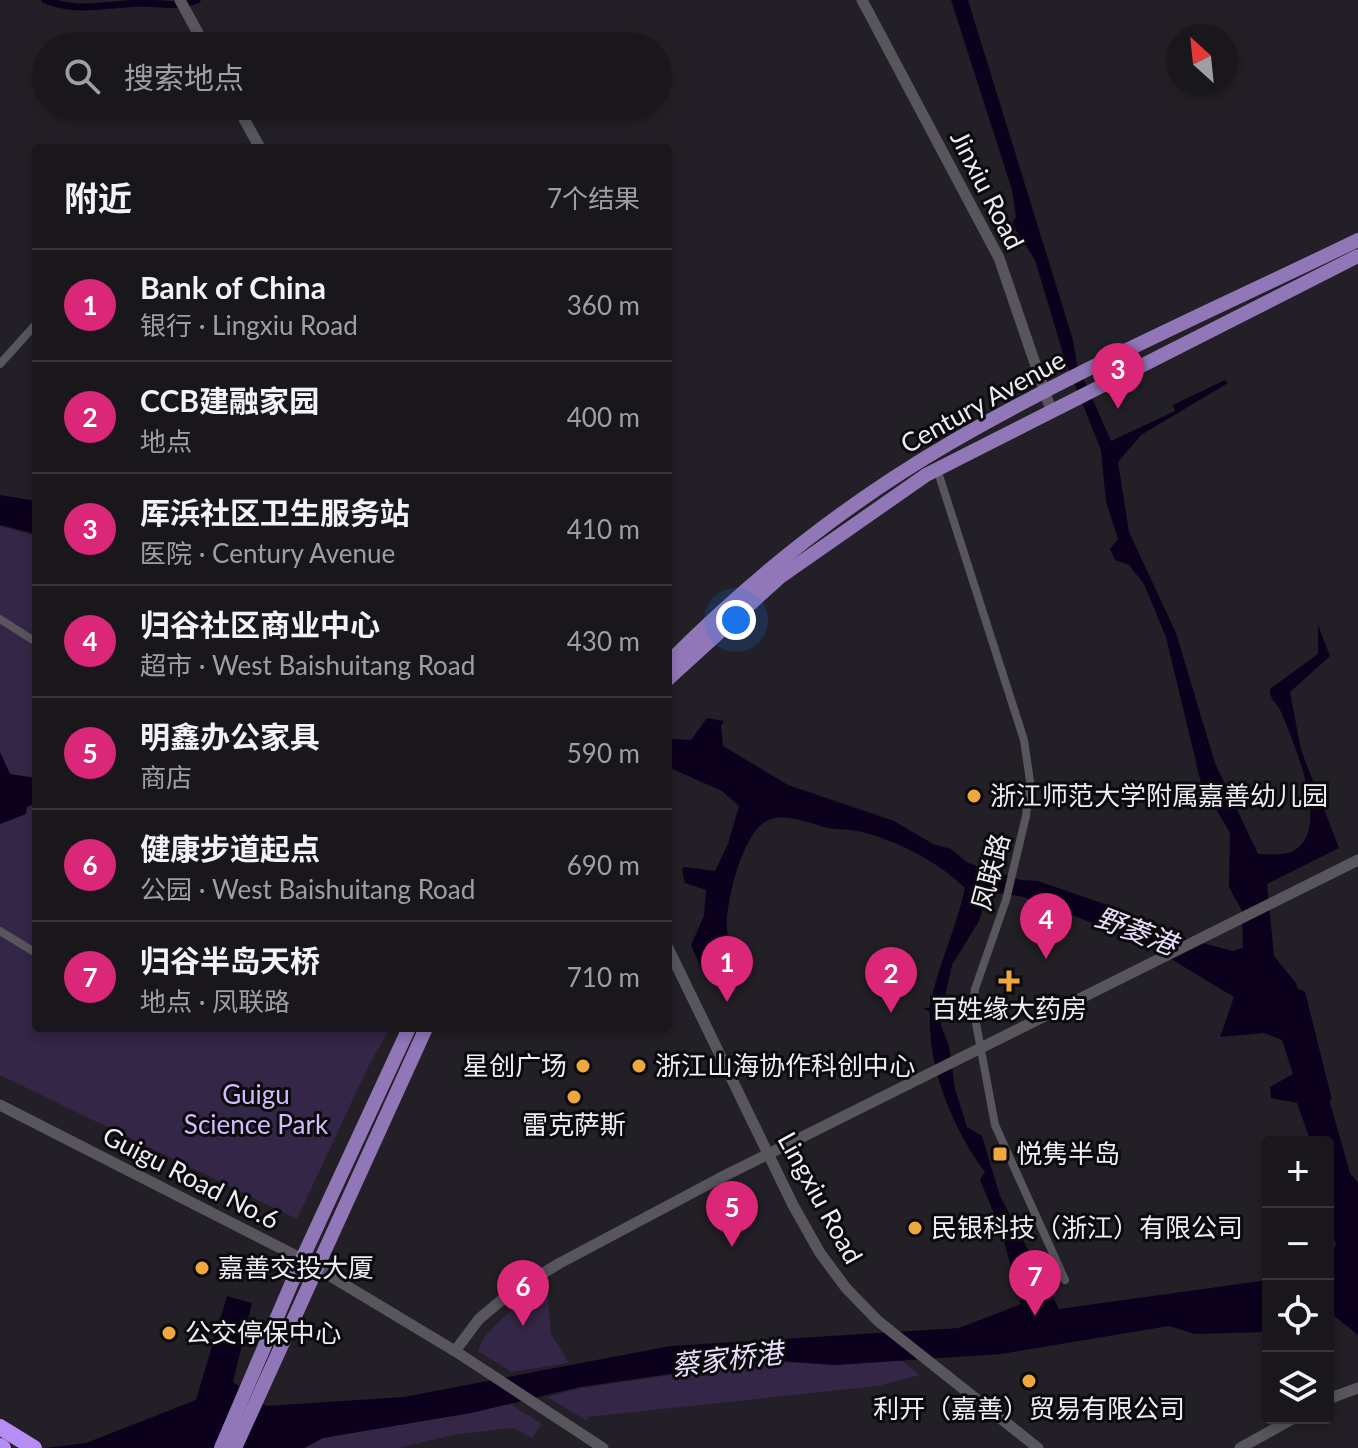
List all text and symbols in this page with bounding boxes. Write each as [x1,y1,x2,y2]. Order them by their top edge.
north arrow [1166,24,1238,96]
search box [32,32,672,120]
icon: search [60,54,104,98]
text: 搜索地点 [124,59,244,95]
street label: Jinxiu Road [944,125,1032,255]
text: 附近 [64,177,132,218]
text: 7个结果 [547,182,640,214]
text: Bank of China [140,269,326,305]
text: 1 [82,289,98,321]
text: 360 m [567,289,640,321]
text: 银行 · Lingxiu Road [140,309,358,341]
street label: Century Avenue [895,343,1070,459]
pin: 3 [1092,343,1144,409]
text: CCB建融家园 [140,382,319,418]
text: 2 [82,401,98,433]
text: 400 m [567,401,640,433]
text: 地点 [140,425,192,457]
text: 厍浜社区卫生服务站 [140,494,410,530]
text: 3 [82,513,98,545]
text: 410 m [567,513,640,545]
text: 医院 · Century Avenue [140,537,395,569]
your location [716,600,756,640]
text: 归谷社区商业中心 [140,606,380,642]
text: 4 [82,625,98,657]
text: 430 m [567,625,640,657]
text: 超市 · West Baishuitang Road [140,649,475,681]
text: 明鑫办公家具 [140,718,320,754]
text: 5 [82,737,98,769]
text: 590 m [567,737,640,769]
text: 商店 [140,761,192,793]
place label: 浙江师范大学附属嘉善幼儿园 [990,779,1328,811]
marker: 浙江师范大学附属嘉善幼儿园 [965,787,983,805]
text: 健康步道起点 [140,830,320,866]
street label: 凤联路 [964,830,1016,914]
text: 6 [82,849,98,881]
text: 690 m [567,849,640,881]
text: 公园 · West Baishuitang Road [140,873,475,905]
pin: 4 [1020,893,1072,959]
water label: 野菱港 [1091,899,1185,962]
pin: 1 [701,936,753,1002]
text: 归谷半岛天桥 [140,942,320,978]
pin: 2 [865,947,917,1013]
text: 7 [82,961,98,993]
text: 710 m [567,961,640,993]
marker: 百姓缘大药房 [1000,972,1018,990]
text: 地点 · 凤联路 [140,985,290,1017]
place label: 百姓缘大药房 [931,992,1087,1024]
place label: 星创广场 [463,1049,567,1081]
place label: 浙江山海协作科创中心 [655,1049,915,1081]
marker: 星创广场 [574,1057,592,1075]
marker: 浙江山海协作科创中心 [630,1057,648,1075]
park label: Guigu Science Park [184,1078,329,1140]
marker: 雷克萨斯 [565,1088,583,1106]
place label: 雷克萨斯 [522,1108,626,1140]
street label: Guigu Road No.6 [98,1119,285,1235]
street label: Lingxiu Road [772,1126,870,1269]
map controls [1262,1136,1334,1424]
button: + [1262,1136,1334,1208]
place label: 悦隽半岛 [1016,1137,1120,1169]
marker: 悦隽半岛 [991,1145,1009,1163]
pin: 5 [706,1181,758,1247]
button: − [1262,1208,1334,1280]
place label: 民银科技（浙江）有限公司 [931,1211,1243,1243]
marker: 民银科技（浙江）有限公司 [906,1219,924,1237]
pin: 7 [1009,1250,1061,1316]
place label: 嘉善交投大厦 [218,1251,374,1283]
marker: 嘉善交投大厦 [193,1259,211,1277]
pin: 6 [497,1260,549,1326]
button: locate [1262,1280,1334,1352]
place label: 公交停保中心 [185,1316,341,1348]
marker: 公交停保中心 [160,1324,178,1342]
water label: 蔡家桥港 [669,1334,788,1382]
button: layers [1262,1352,1334,1424]
marker: 利开（嘉善）贸易有限公司 [1020,1372,1038,1390]
place label: 利开（嘉善）贸易有限公司 [873,1392,1185,1424]

